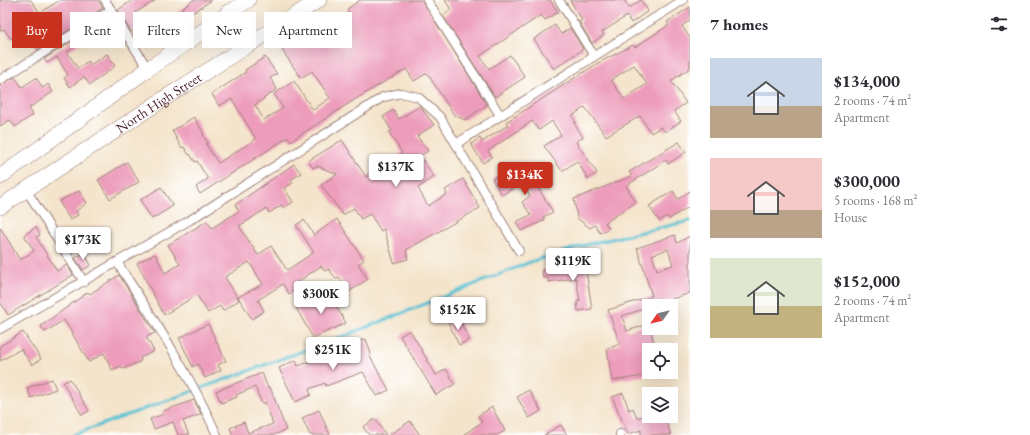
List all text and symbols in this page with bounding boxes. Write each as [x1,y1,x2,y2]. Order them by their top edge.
chip: Buy [12,12,62,48]
chip: Rent [70,12,125,48]
chip: Filters [133,12,194,48]
chip: New [202,12,256,48]
chip: Apartment [264,12,352,48]
text: 7 homes [710,13,768,35]
icon: filters [988,13,1010,35]
street label: North High Street [112,68,205,137]
text: $134,000 [834,70,900,92]
icon: home [742,74,790,122]
text: 2 rooms · 74 m² [834,92,911,109]
text: Apartment [834,109,889,126]
pin: $137K [368,154,424,188]
text: $137K [378,158,414,175]
pin: $134K [497,162,553,196]
text: $134K [507,166,543,183]
text: $300,000 [834,170,900,192]
icon: home [742,174,790,222]
text: 5 rooms · 168 m² [834,192,918,209]
text: House [834,209,867,226]
pin: $173K [55,227,111,261]
text: $173K [65,231,101,248]
pin: $119K [545,248,601,282]
text: $119K [555,252,591,269]
text: $152,000 [834,270,900,292]
icon: home [742,274,790,322]
pin: $300K [293,281,349,315]
text: $300K [303,285,339,302]
text: 2 rooms · 74 m² [834,292,911,309]
pin: $152K [430,297,486,331]
north arrow [642,299,678,335]
map controls [642,299,678,423]
text: $152K [440,301,476,318]
text: Apartment [834,309,889,326]
pin: $251K [305,337,361,371]
text: $251K [315,341,351,358]
button: locate [642,343,678,379]
button: layers [642,387,678,423]

